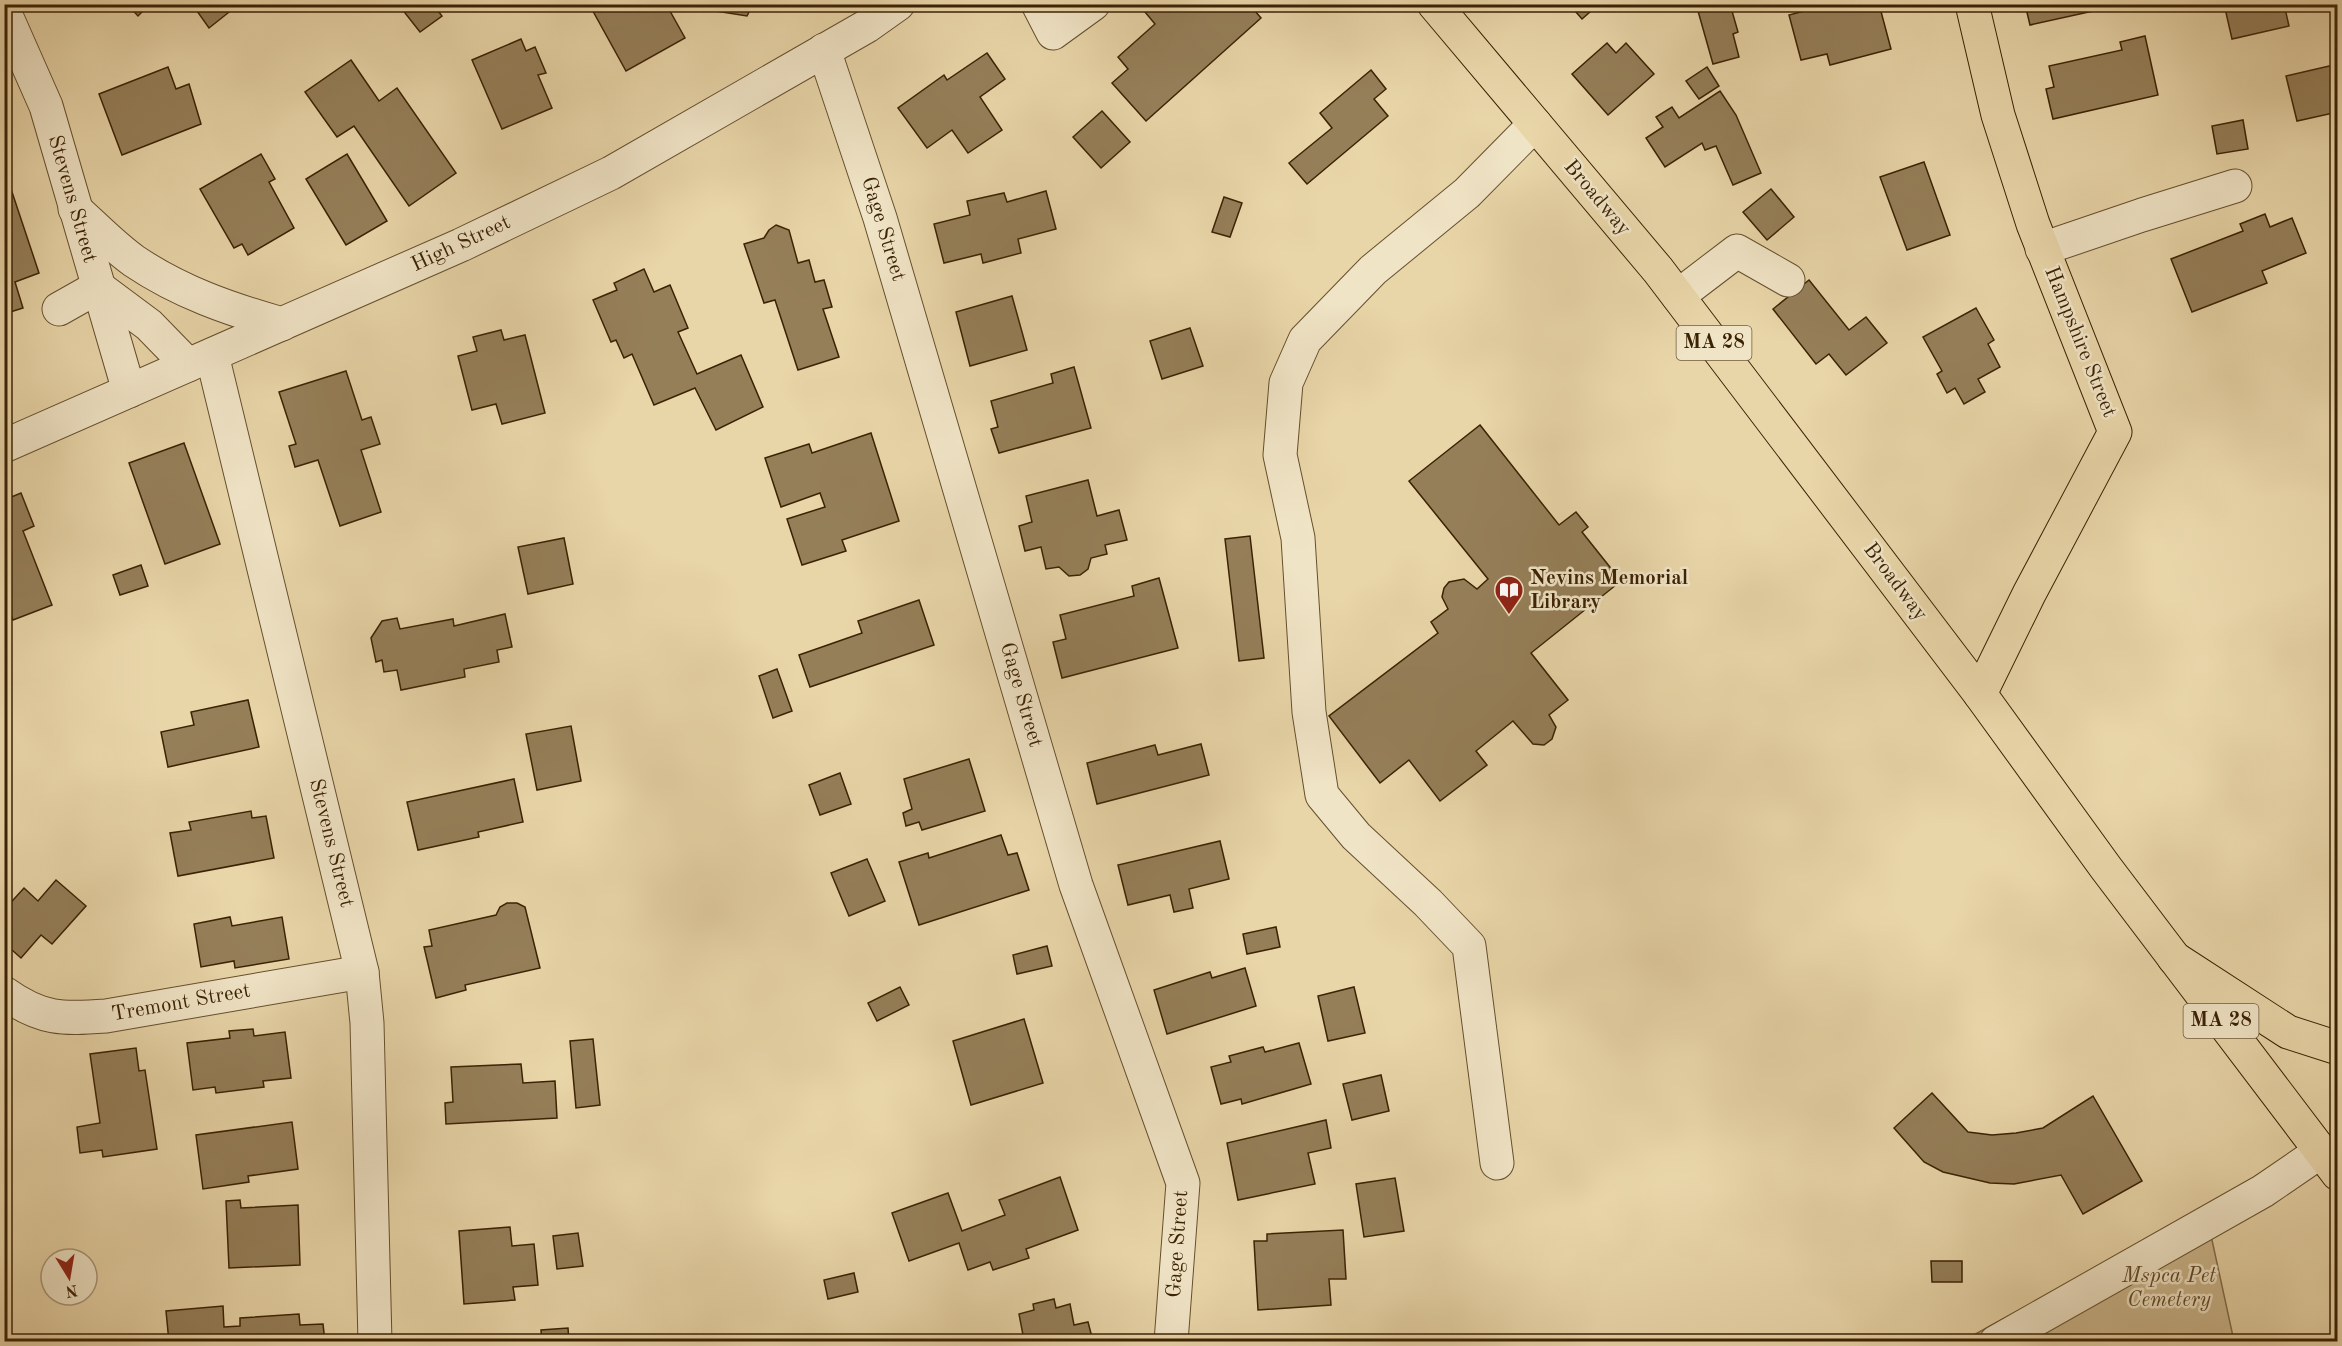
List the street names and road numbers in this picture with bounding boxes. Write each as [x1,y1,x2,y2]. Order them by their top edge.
street label: Stevens Street [44,133,100,265]
street label: Broadway [1559,156,1635,240]
street label: Gage Street [857,174,909,284]
street label: High Street [408,212,514,276]
street label: Hampshire Street [2040,264,2120,420]
road number: MA 28 [1676,326,1752,360]
street label: Broadway [1859,539,1931,625]
street label: Gage Street [996,640,1046,750]
street label: Stevens Street [305,777,357,909]
street label: Tremont Street [110,980,252,1026]
road number: MA 28 [2184,1004,2258,1038]
street label: Gage Street [1164,1189,1192,1299]

